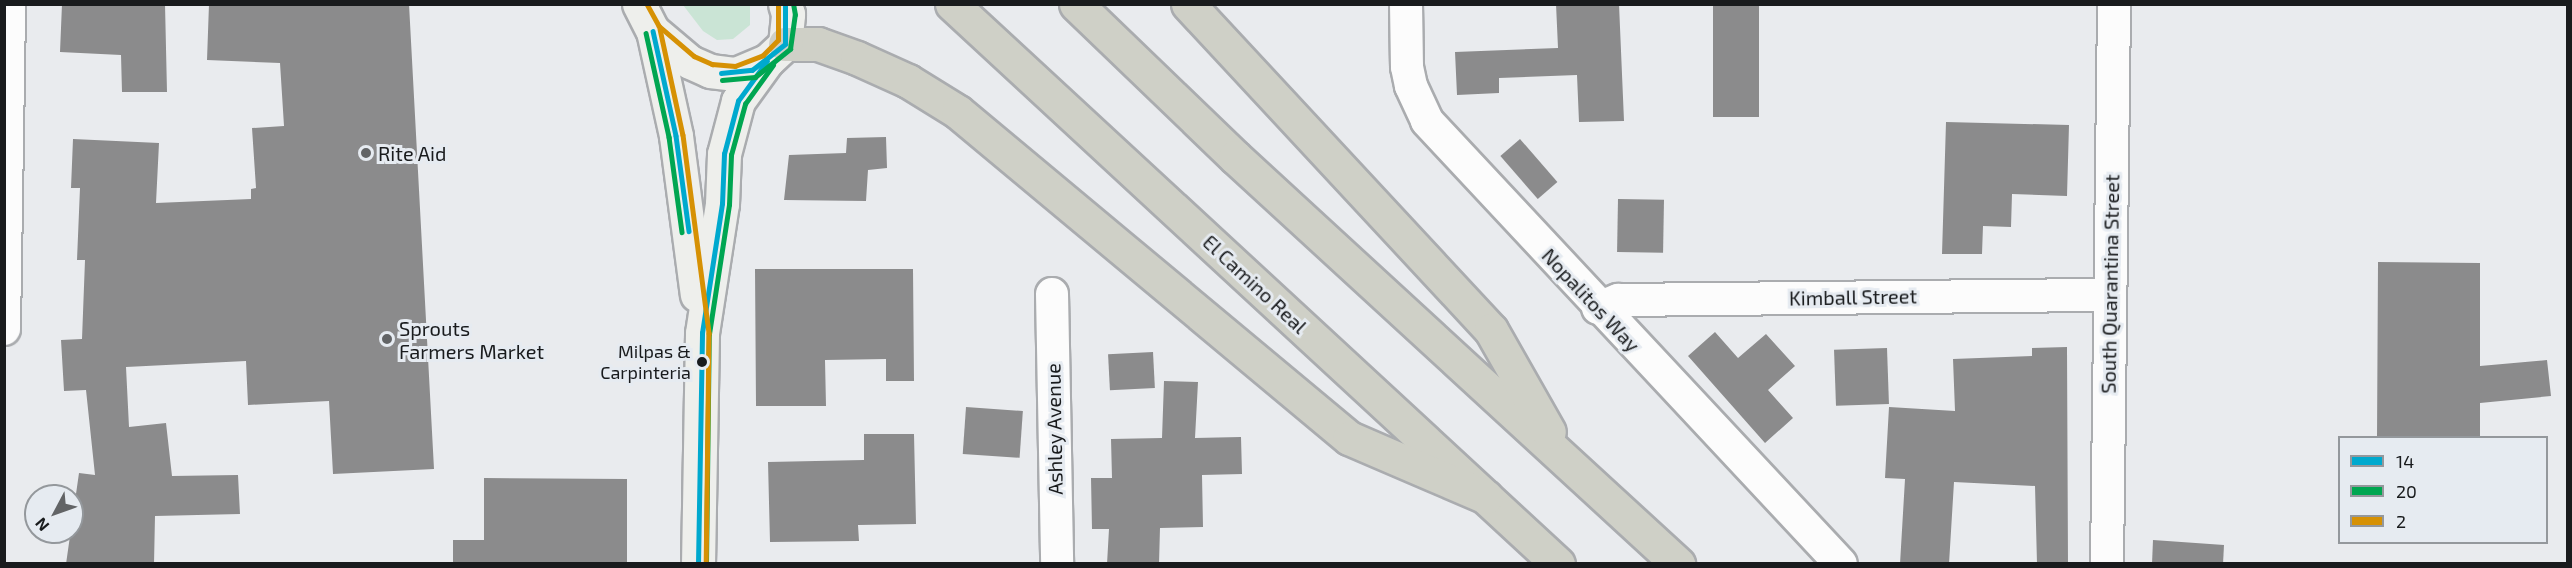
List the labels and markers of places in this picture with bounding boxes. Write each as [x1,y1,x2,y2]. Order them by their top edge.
place label: Rite Aid [378,141,447,165]
marker: Rite Aid [359,146,373,160]
place label: Sprouts Farmers Market [399,316,544,363]
marker: Sprouts Farmers Market [380,332,394,346]
place label: Milpas & Carpinteria [600,341,691,384]
marker: Milpas & Carpinteria [696,356,708,368]

